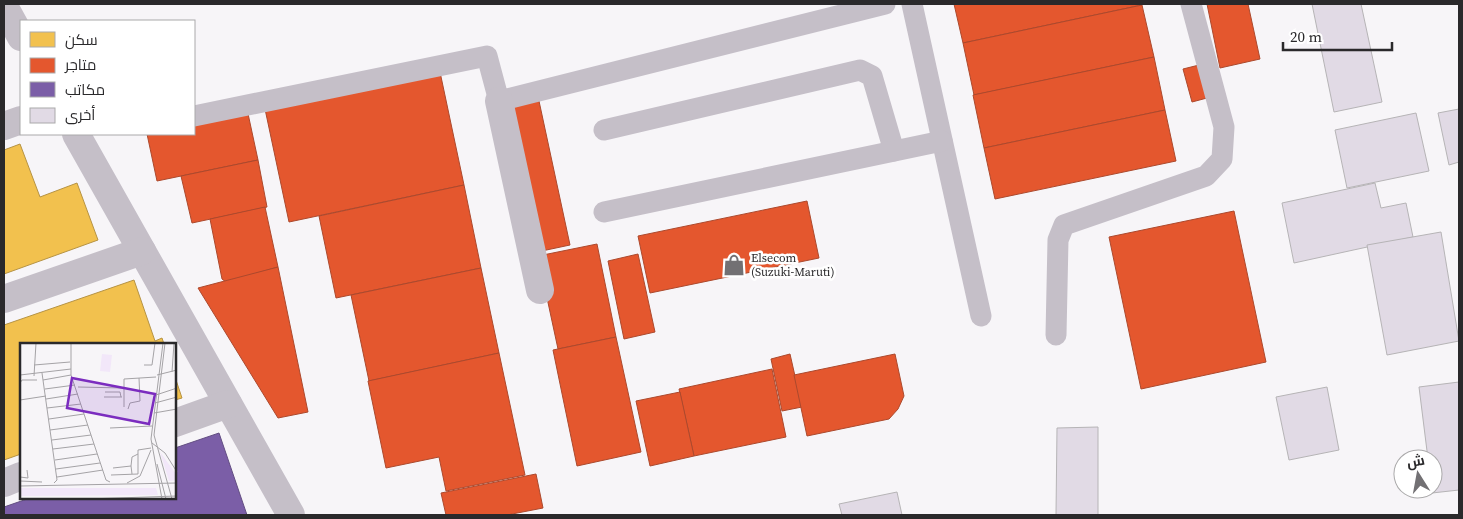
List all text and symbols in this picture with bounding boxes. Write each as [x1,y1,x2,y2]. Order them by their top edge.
legend [20,20,195,135]
scale bar [1283,20,1392,52]
text: 20 m [1290,26,1322,47]
text: سكن [65,29,98,50]
text: متاجر [64,54,96,75]
text: مكاتب [65,79,105,100]
text: أخرى [65,104,95,125]
place label: Elsecom (Suzuki-Maruti) [751,250,834,280]
shop icon: Elsecom (Suzuki-Maruti) [721,252,747,278]
inset map [20,343,176,499]
north arrow [1393,449,1443,499]
text: ش [1405,450,1426,473]

